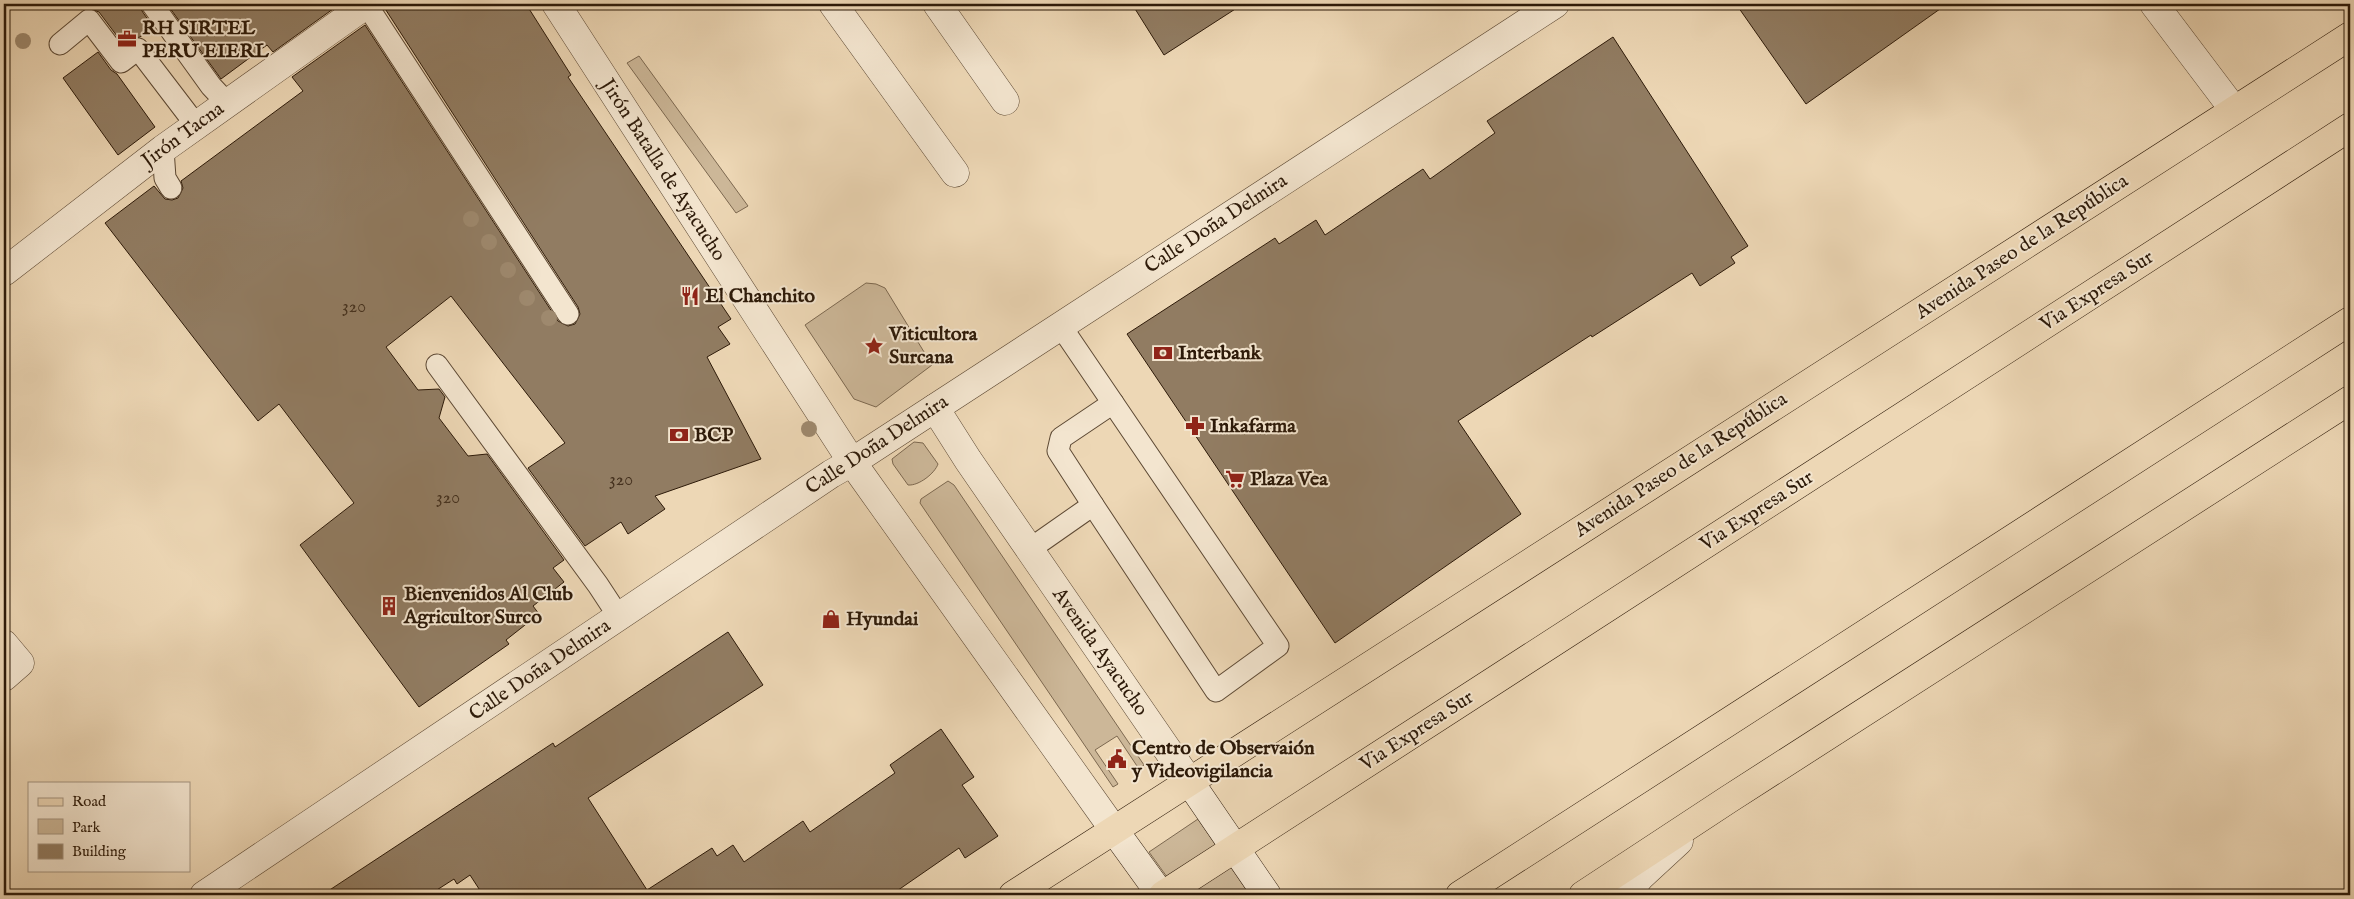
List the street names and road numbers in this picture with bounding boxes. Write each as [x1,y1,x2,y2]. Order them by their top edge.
street label: Jirón Batalla de Ayacucho [594,73,731,266]
street label: Jirón Tacna [135,96,229,175]
street label: Calle Doña Delmira [1140,168,1292,279]
street label: Avenida Paseo de la República [1910,169,2133,326]
street label: Via Expresa Sur [2035,245,2159,338]
street label: Avenida Paseo de la República [1569,387,1792,544]
street label: Calle Doña Delmira [801,389,953,500]
street label: Via Expresa Sur [1695,465,1819,558]
street label: Avenida Ayacucho [1046,582,1154,721]
street label: Calle Doña Delmira [464,613,616,727]
street label: Via Expresa Sur [1355,685,1479,778]

